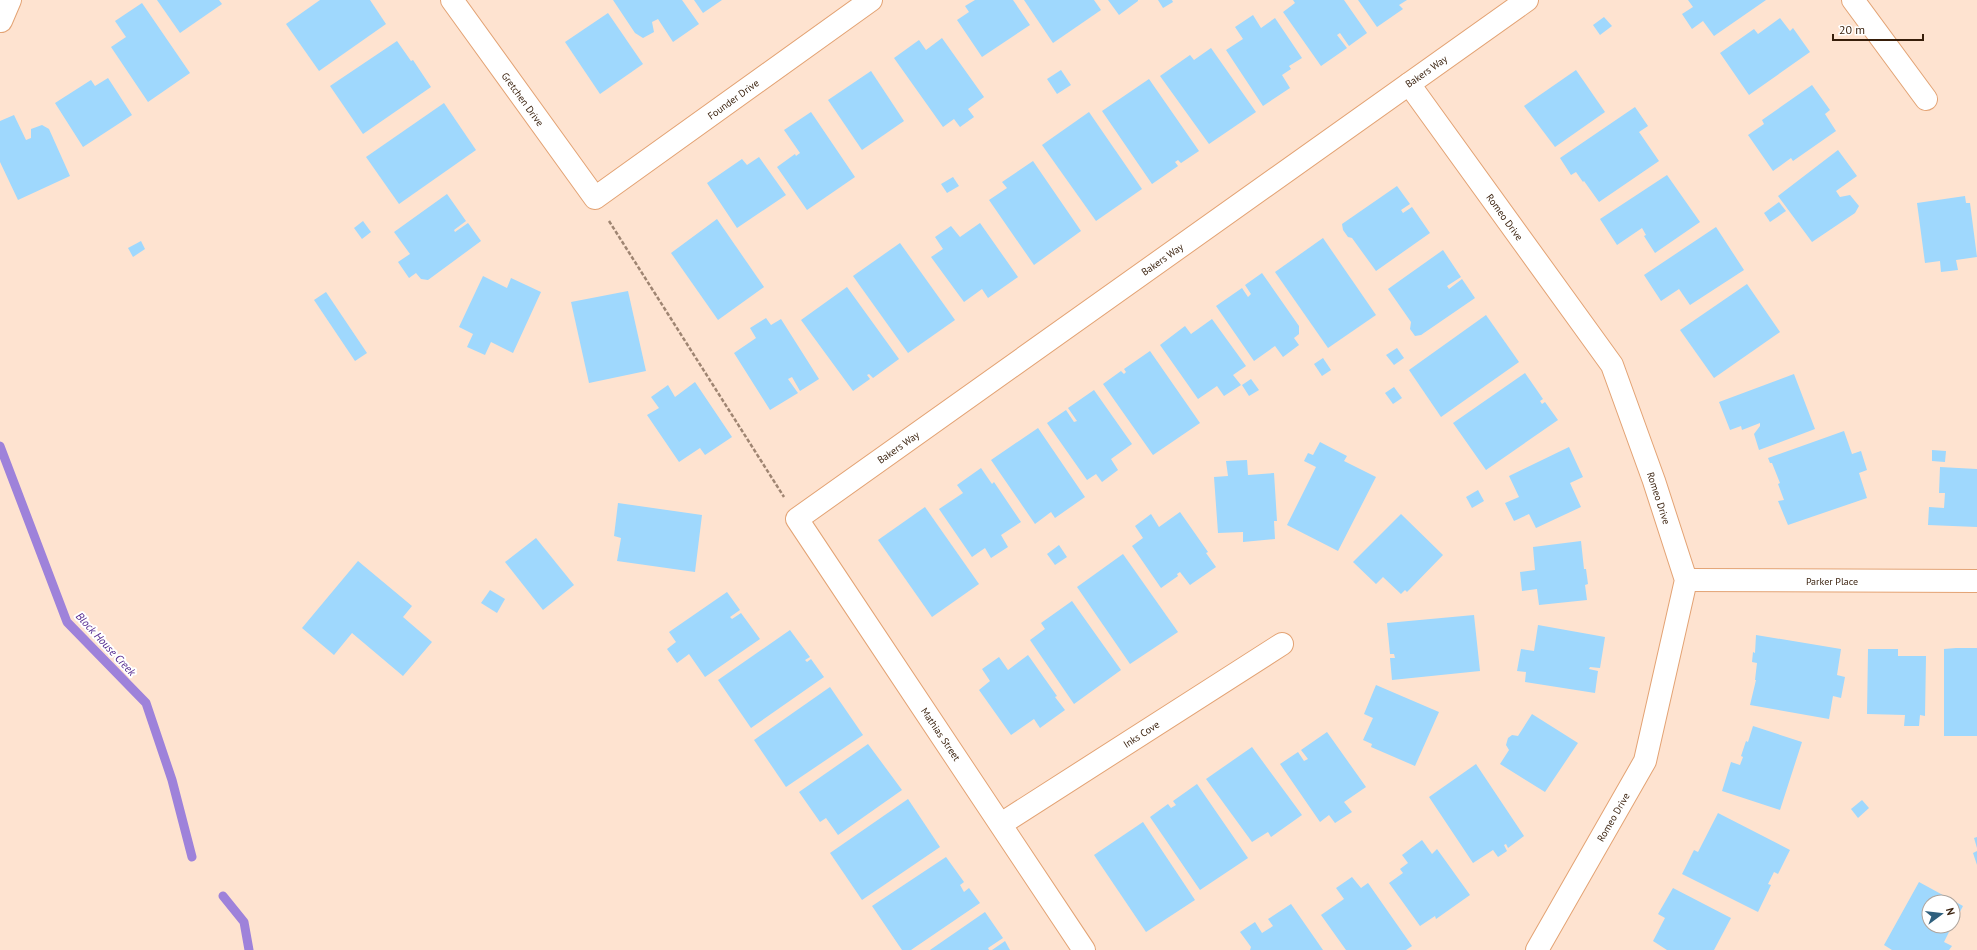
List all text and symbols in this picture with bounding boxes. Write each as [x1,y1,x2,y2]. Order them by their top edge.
scale bar [1833,16,1923,42]
text: 20 m [1839,22,1865,37]
street label: Bakers Way [1403,52,1450,91]
street label: Gretchen Drive [499,70,547,129]
street label: Founder Drive [705,76,762,122]
street label: Romeo Drive [1483,191,1526,243]
street label: Bakers Way [1139,240,1186,279]
street label: Bakers Way [875,428,922,467]
street label: Romeo Drive [1644,470,1673,526]
street label: Parker Place [1806,575,1858,588]
water label: Block House Creek [73,609,140,679]
street label: Mathias Street [918,705,964,764]
street label: Inks Cove [1121,718,1162,751]
street label: Romeo Drive [1594,790,1633,844]
north arrow [1921,894,1961,934]
text: N [1943,906,1958,917]

